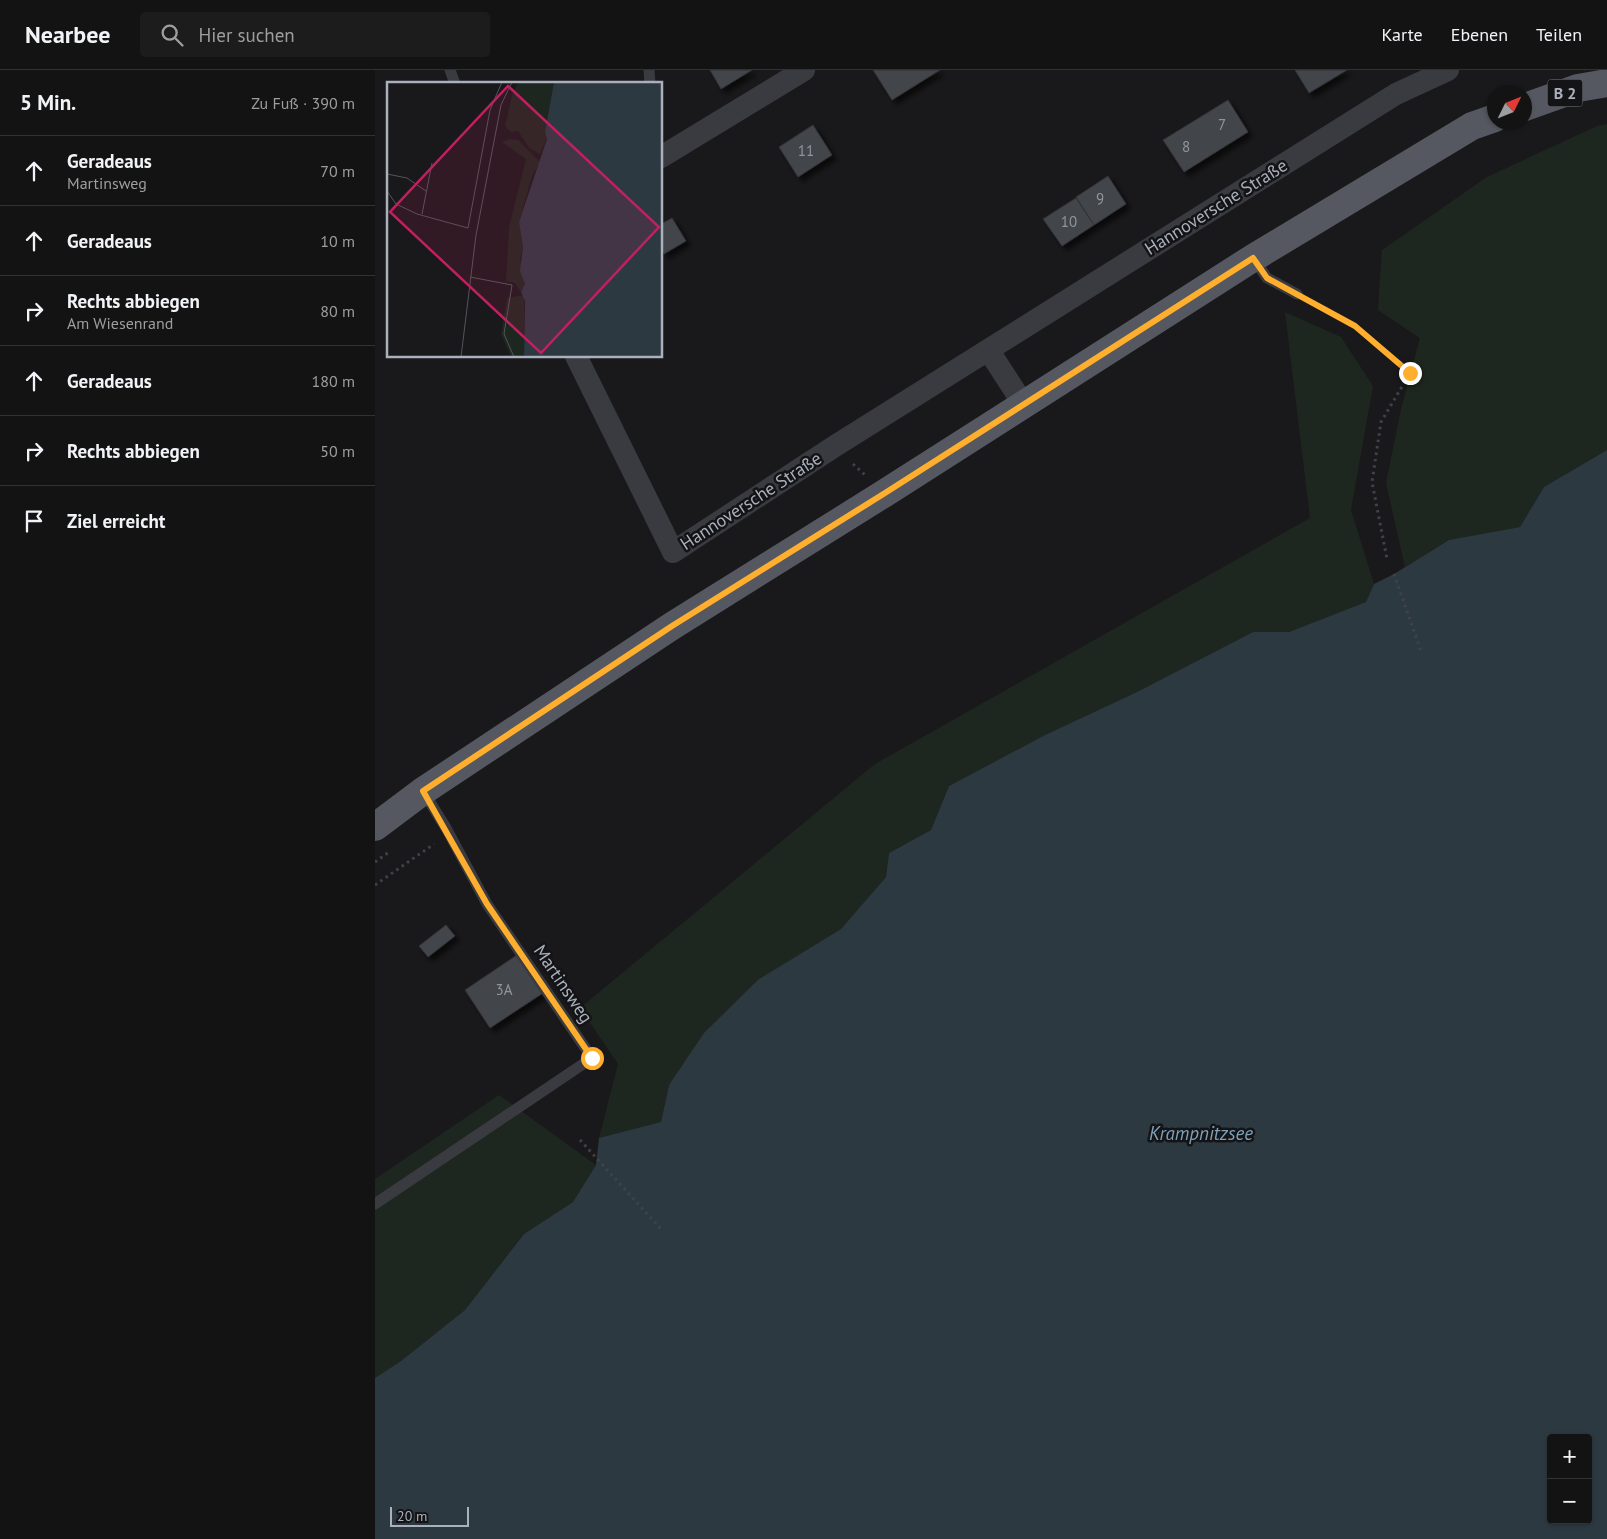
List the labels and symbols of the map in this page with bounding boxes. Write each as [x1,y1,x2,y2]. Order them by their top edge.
road number: B 2 [1547,79,1583,106]
inset map [387,82,663,358]
north arrow [1487,85,1532,130]
house number: 7 [1218,115,1226,134]
house number: 8 [1182,137,1190,156]
house number: 11 [798,141,814,160]
street label: Hannoversche Straße [1140,153,1291,260]
house number: 9 [1096,189,1104,208]
house number: 10 [1061,212,1077,231]
route end [1399,362,1422,385]
street label: Hannoversche Straße [676,446,826,555]
street label: Martinsweg [529,940,598,1027]
house number: 3A [496,980,513,999]
route start [581,1047,604,1070]
water label: Krampnitzsee [1149,1121,1253,1145]
scale bar [390,1504,469,1527]

